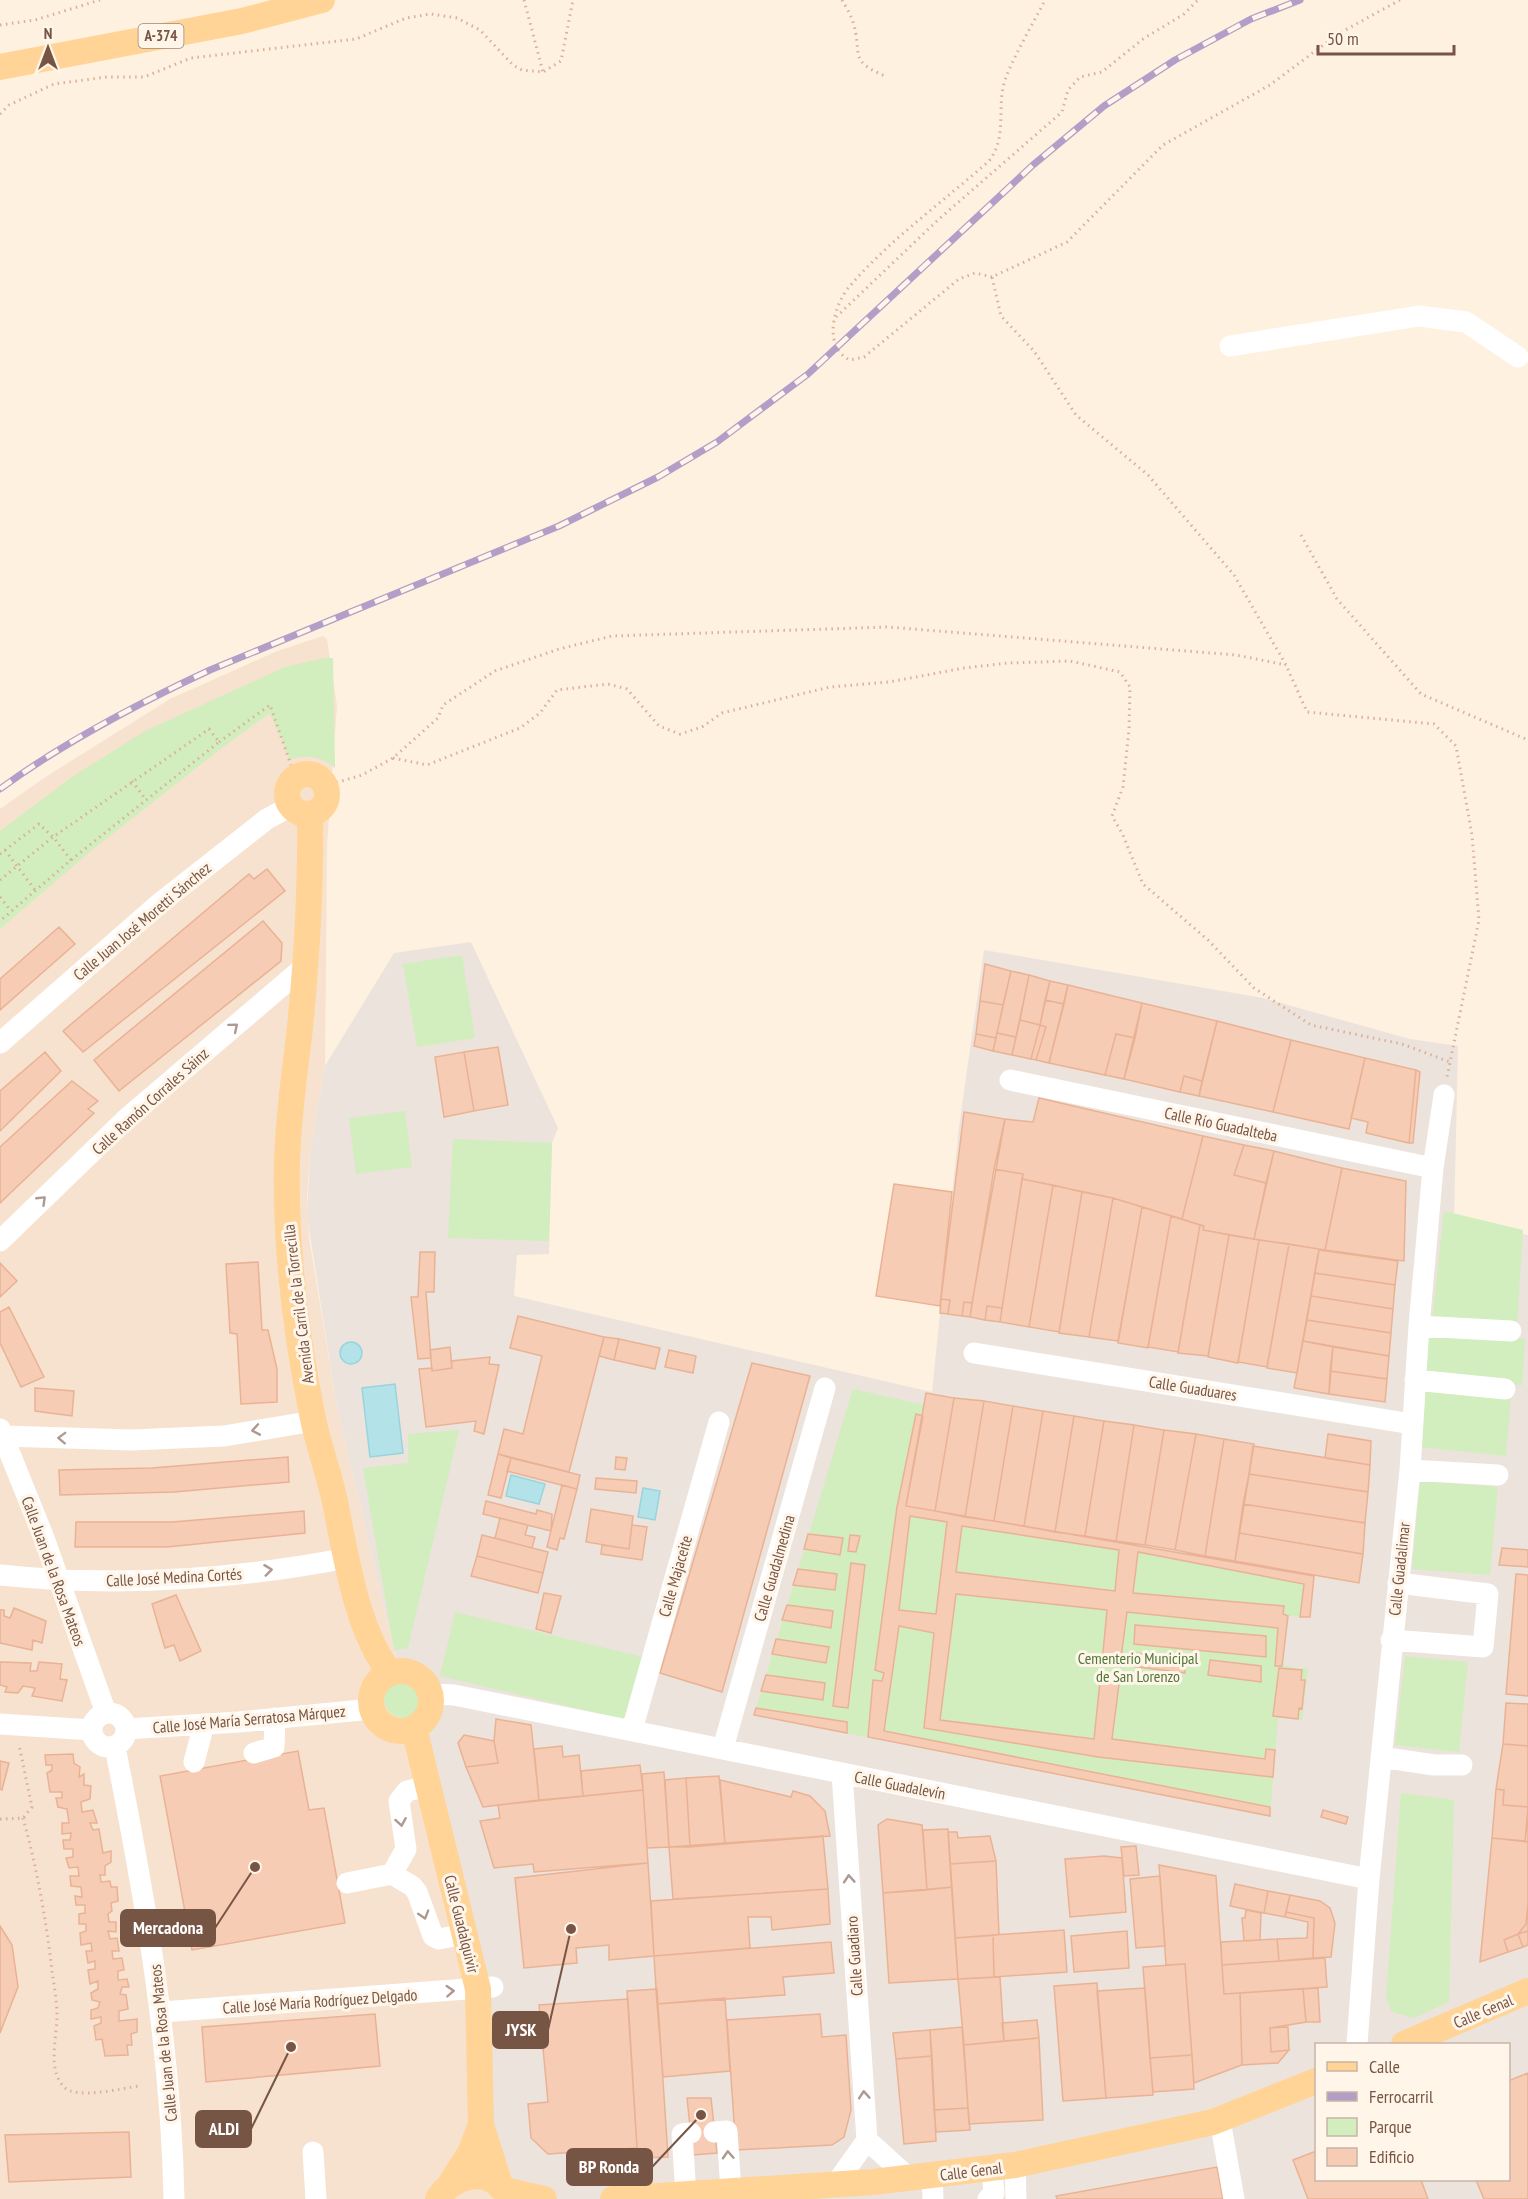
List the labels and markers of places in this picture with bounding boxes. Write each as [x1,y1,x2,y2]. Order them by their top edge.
callout: Mercadona [121,1910,215,1946]
callout: JYSK [493,2012,548,2048]
callout: ALDI [196,2111,251,2147]
callout: BP Ronda [567,2149,652,2185]

